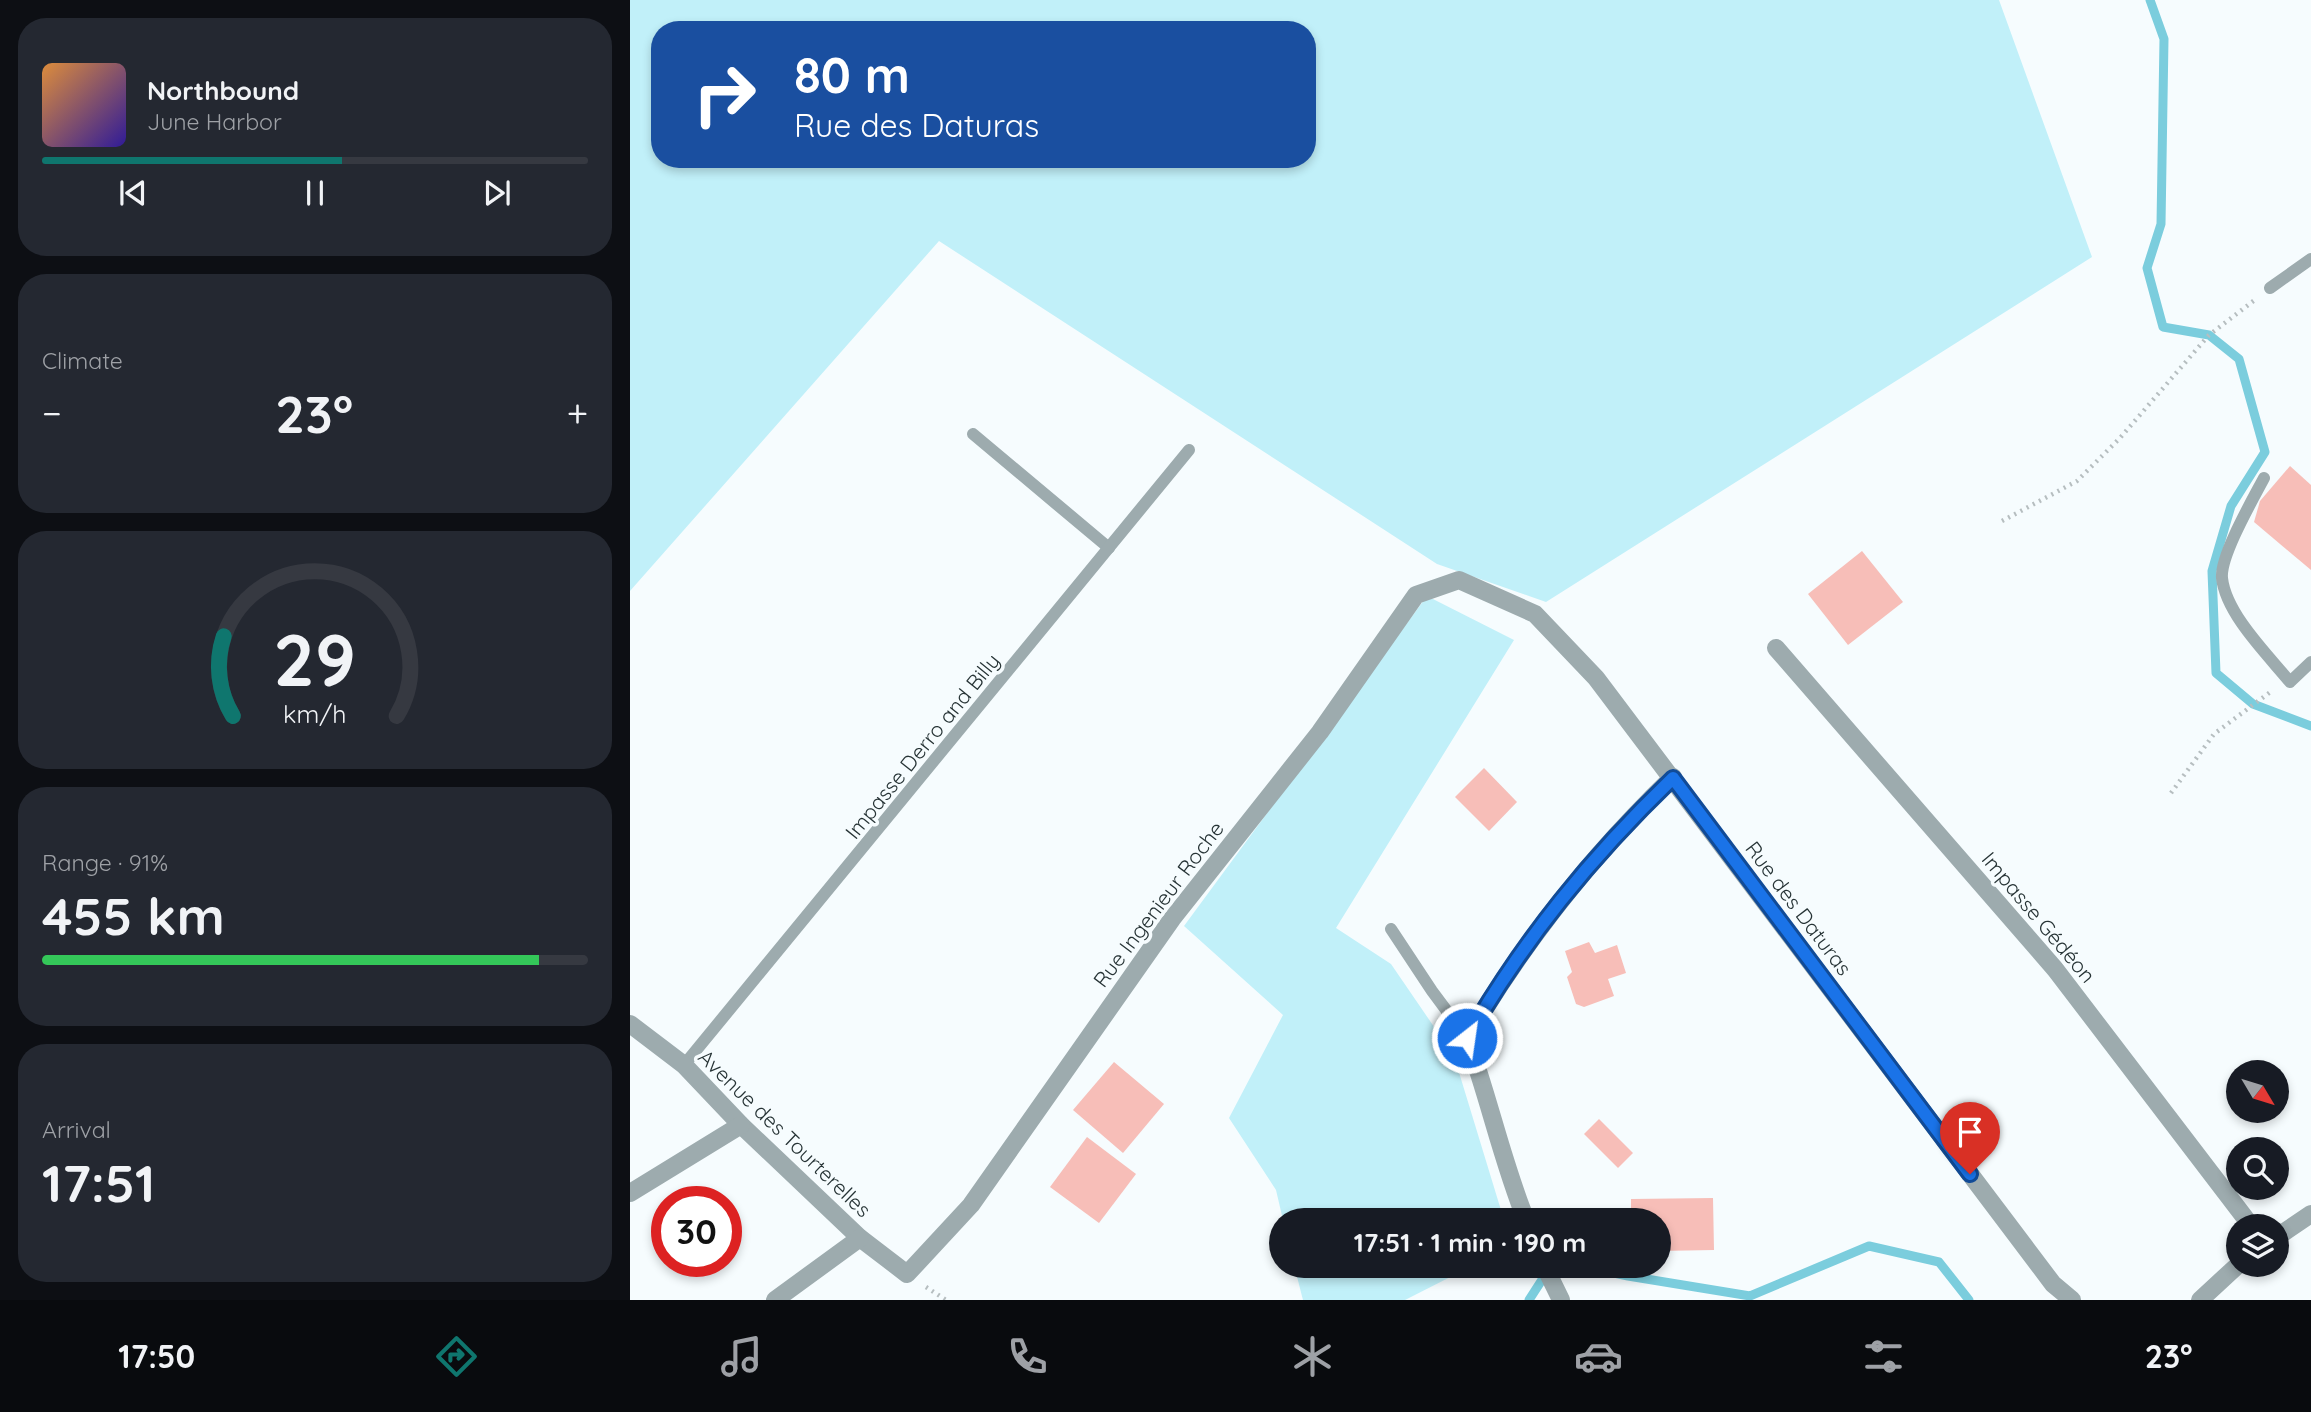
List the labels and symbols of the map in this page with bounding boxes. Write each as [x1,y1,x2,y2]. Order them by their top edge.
street label: Impasse Derro and Billy [839,648,1005,844]
street label: Rue Ingenieur Roche [1087,816,1229,992]
street label: Rue des Daturas [1740,836,1858,980]
street label: Impasse Gédéon [1977,846,2101,988]
position arrow [1430,1001,1504,1075]
street label: Avenue des Tourterelles [693,1044,877,1222]
north arrow [2226,1060,2289,1124]
pin [1940,1102,2000,1174]
speed limit sign: 30 [651,1186,742,1277]

